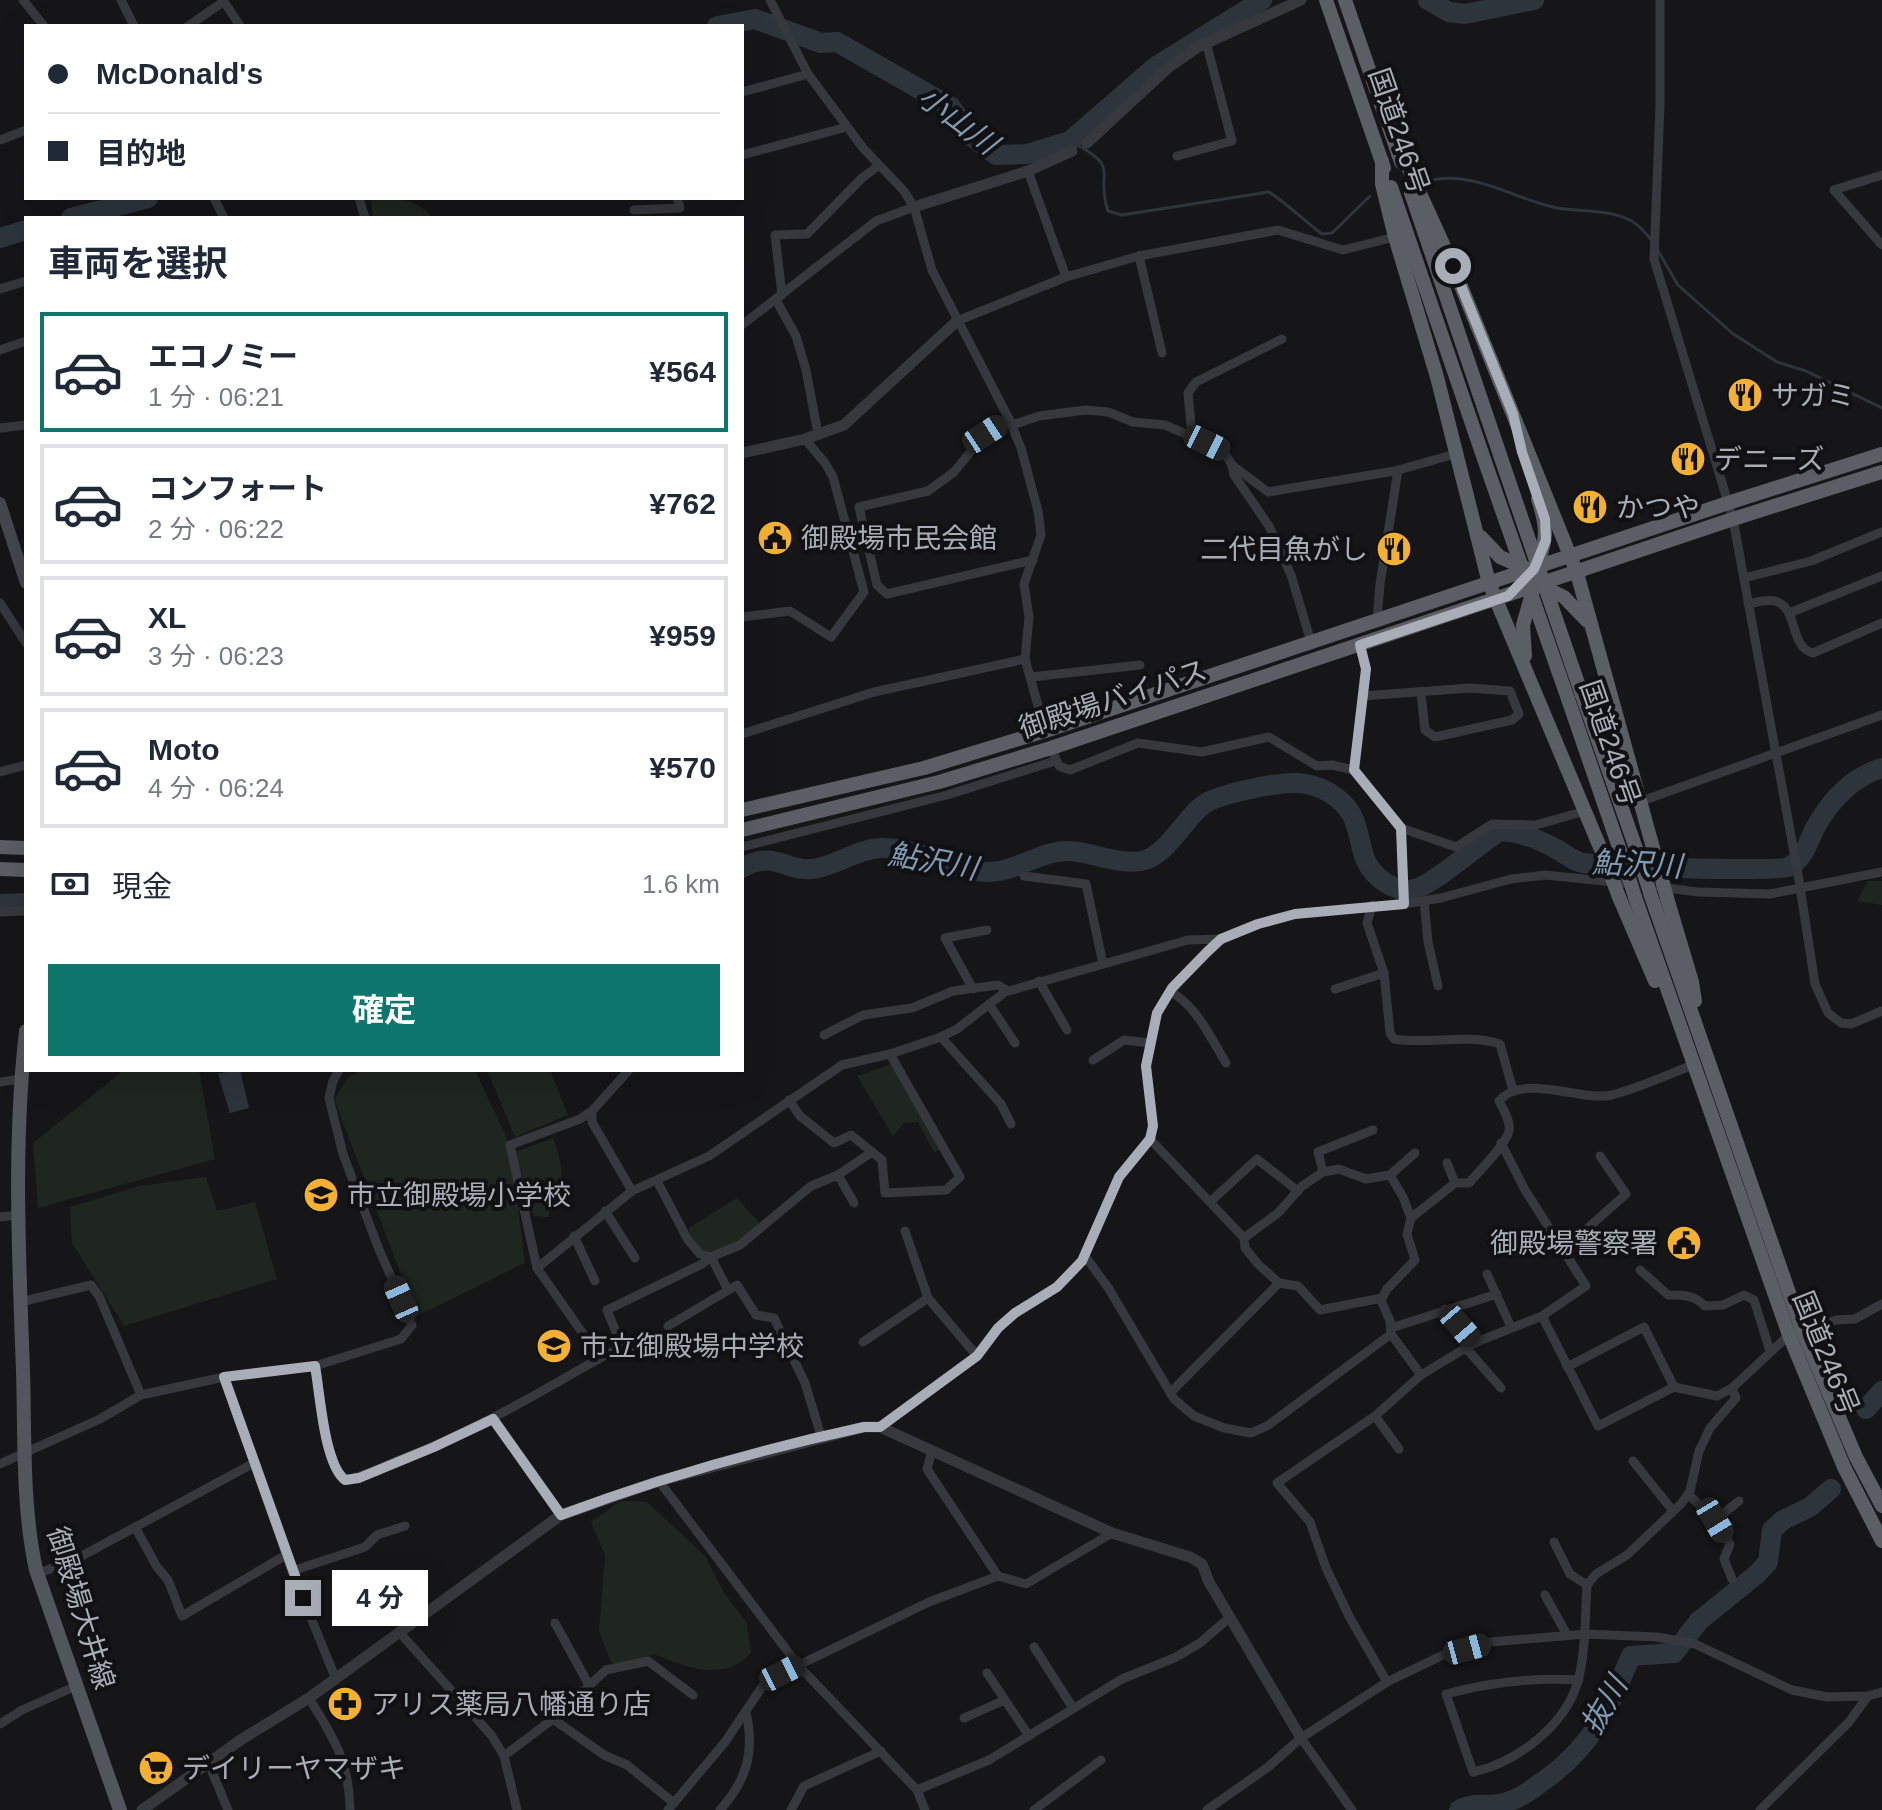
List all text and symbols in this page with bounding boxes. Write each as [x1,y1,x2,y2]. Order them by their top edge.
text: McDonald's [96,57,263,90]
street label: 国道246号 [1363,64,1435,198]
water label: 小山川 [912,80,1006,162]
text: 目的地 [96,137,186,170]
text: 車両を選択 [48,243,228,284]
route start [1435,248,1471,284]
icon: car [52,336,124,408]
text: エコノミー [148,340,298,373]
text: ¥564 [649,355,716,388]
restaurant icon: サガミ [1726,376,1764,414]
place label: サガミ [1771,380,1855,411]
text: 1 分 · 06:21 [148,382,284,412]
car [958,411,1012,457]
car [1180,422,1234,464]
restaurant icon: デニーズ [1669,440,1707,478]
place label: デニーズ [1714,444,1825,475]
icon: car [52,468,124,540]
text: コンフォート [148,472,327,505]
text: ¥762 [649,487,716,520]
restaurant icon: かつや [1571,488,1609,526]
place label: かつや [1616,492,1700,523]
text: 2 分 · 06:22 [148,514,284,544]
public building icon: 御殿場市民会館 [756,519,794,557]
place label: 御殿場市民会館 [801,523,997,554]
restaurant icon: 二代目魚がし [1375,530,1413,568]
place label: 二代目魚がし [1200,534,1368,565]
icon: car [52,600,124,672]
text: XL [148,601,186,634]
text: ¥959 [649,619,716,652]
text: 3 分 · 06:23 [148,641,284,671]
street label: 御殿場バイパス [1015,654,1211,744]
street label: 国道246号 [1574,676,1646,810]
icon: car [52,732,124,804]
text: Moto [148,733,220,766]
text: ¥570 [649,751,716,784]
text: 4 分 · 06:24 [148,773,284,803]
water label: 鮎沢川 [886,837,983,886]
water label: 鮎沢川 [1591,845,1686,883]
icon: cash [48,862,92,906]
text: 1.6 km [642,869,720,899]
text: 現金 [112,870,172,903]
button: 確定 [48,964,720,1056]
school or university icon: 市立御殿場小学校 [302,1176,340,1214]
place label: 市立御殿場小学校 [347,1180,571,1211]
public building icon: 御殿場警察署 [1665,1224,1703,1262]
place label: 御殿場警察署 [1490,1228,1658,1259]
car [380,1272,422,1326]
street label: 国道246号 [1787,1287,1865,1419]
car [1435,1300,1485,1352]
school or university icon: 市立御殿場中学校 [535,1327,573,1365]
place label: 市立御殿場中学校 [580,1331,804,1362]
car [1692,1493,1738,1547]
street label: 御殿場大井線 [42,1523,120,1693]
callout: 4 分 [331,1570,427,1626]
route end [285,1580,321,1616]
text: 4 分 [356,1583,404,1613]
car [1441,1631,1493,1667]
car [755,1651,809,1695]
water label: 抜川 [1575,1668,1635,1739]
pharmacy icon: アリス薬局八幡通り店 [326,1685,364,1723]
place label: アリス薬局八幡通り店 [371,1689,651,1720]
supermarket icon: デイリーヤマザキ [137,1749,175,1787]
place label: デイリーヤマザキ [182,1753,406,1784]

